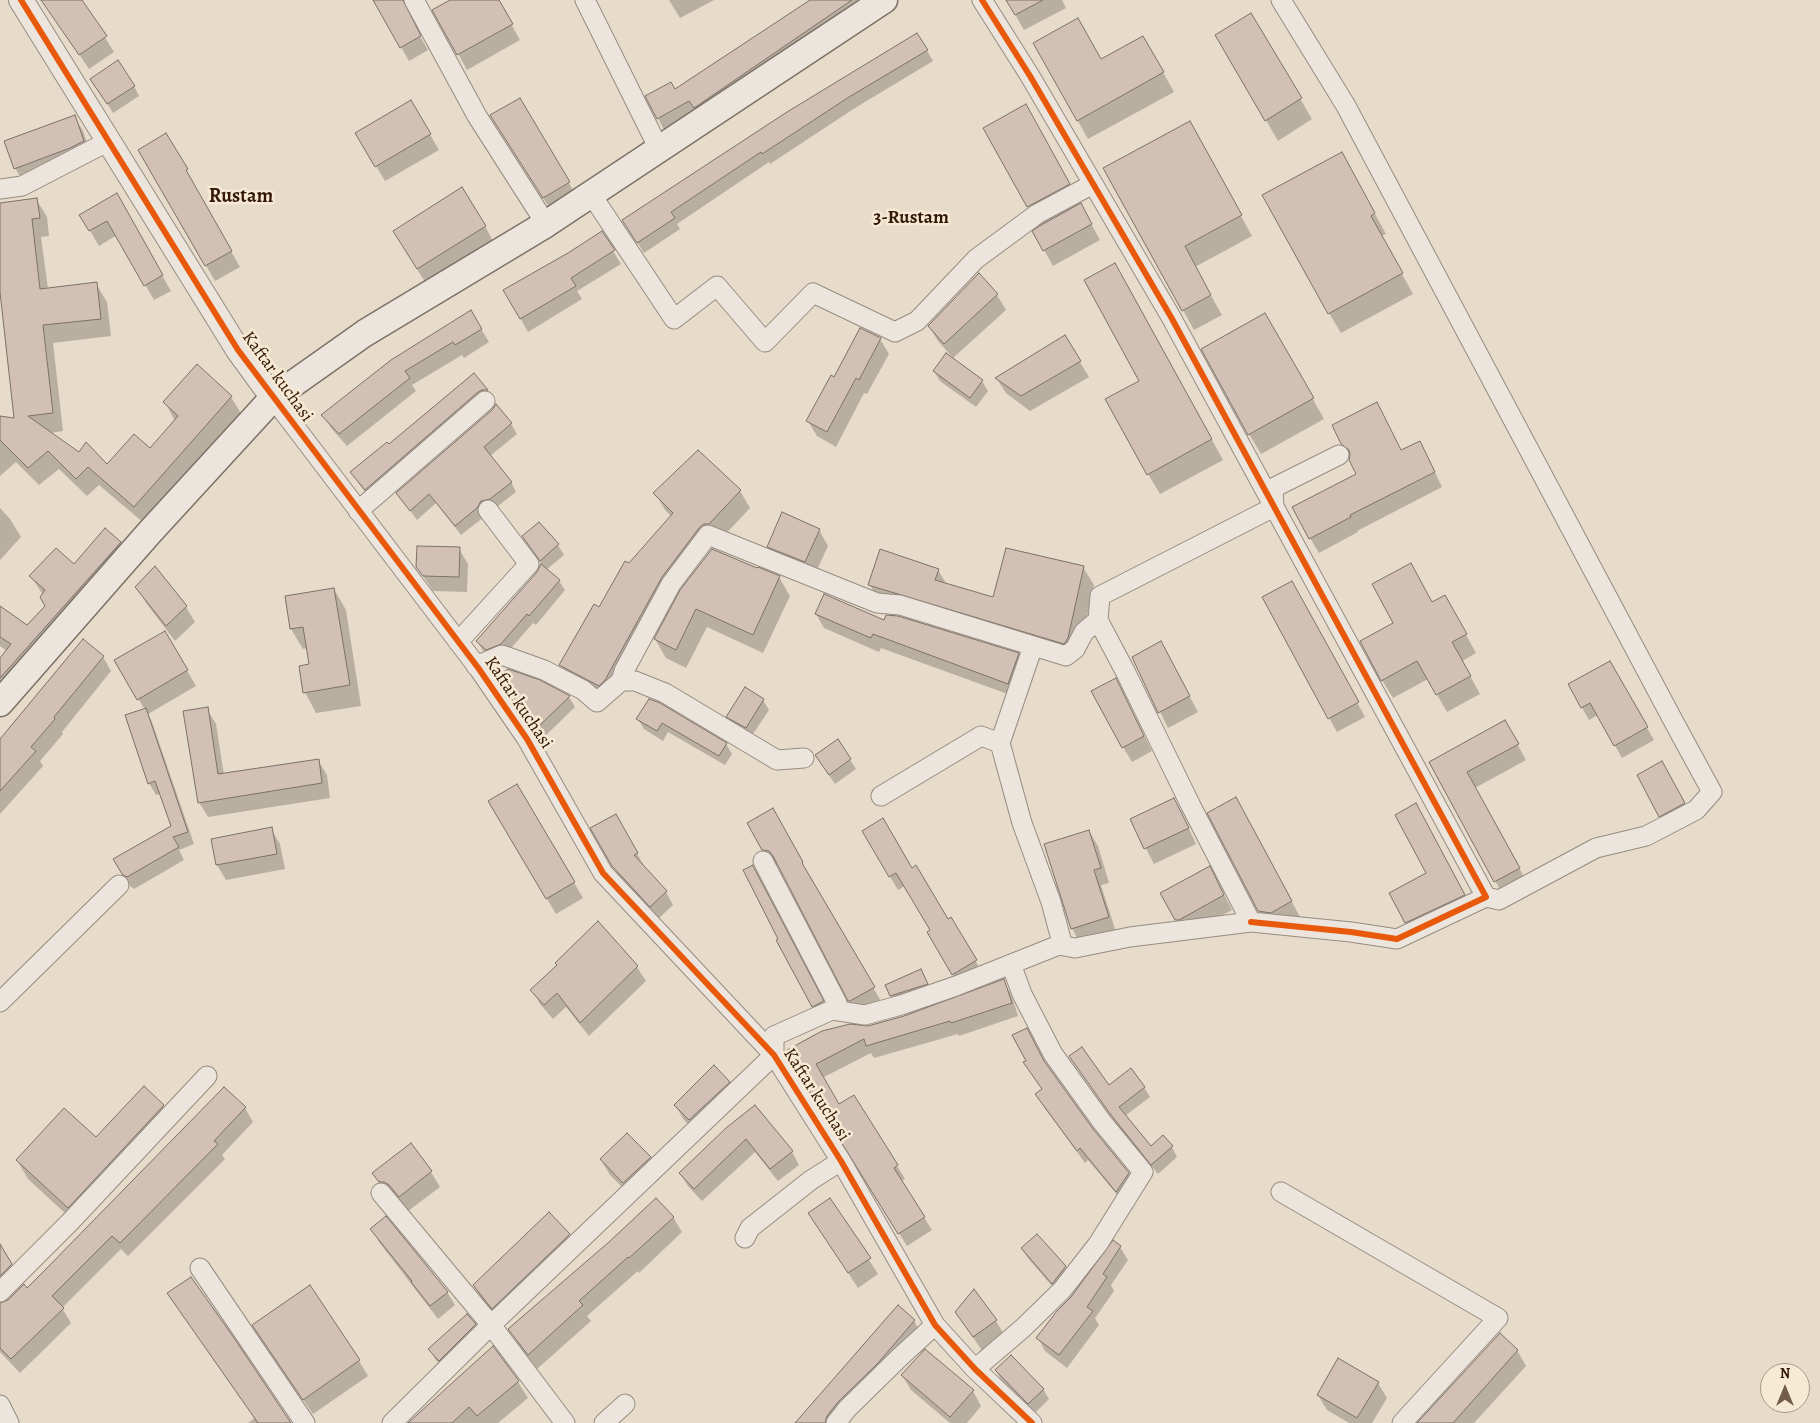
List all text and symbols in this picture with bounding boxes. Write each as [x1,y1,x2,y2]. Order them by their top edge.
district label: Rustam [209,185,273,209]
district label: 3-Rustam [873,207,949,229]
street label: Kaftar kuchasi [237,327,317,427]
street label: Kaftar kuchasi [479,653,557,753]
street label: Kaftar kuchasi [778,1044,854,1146]
north arrow [1760,1363,1810,1413]
text: N [1780,1364,1790,1383]

